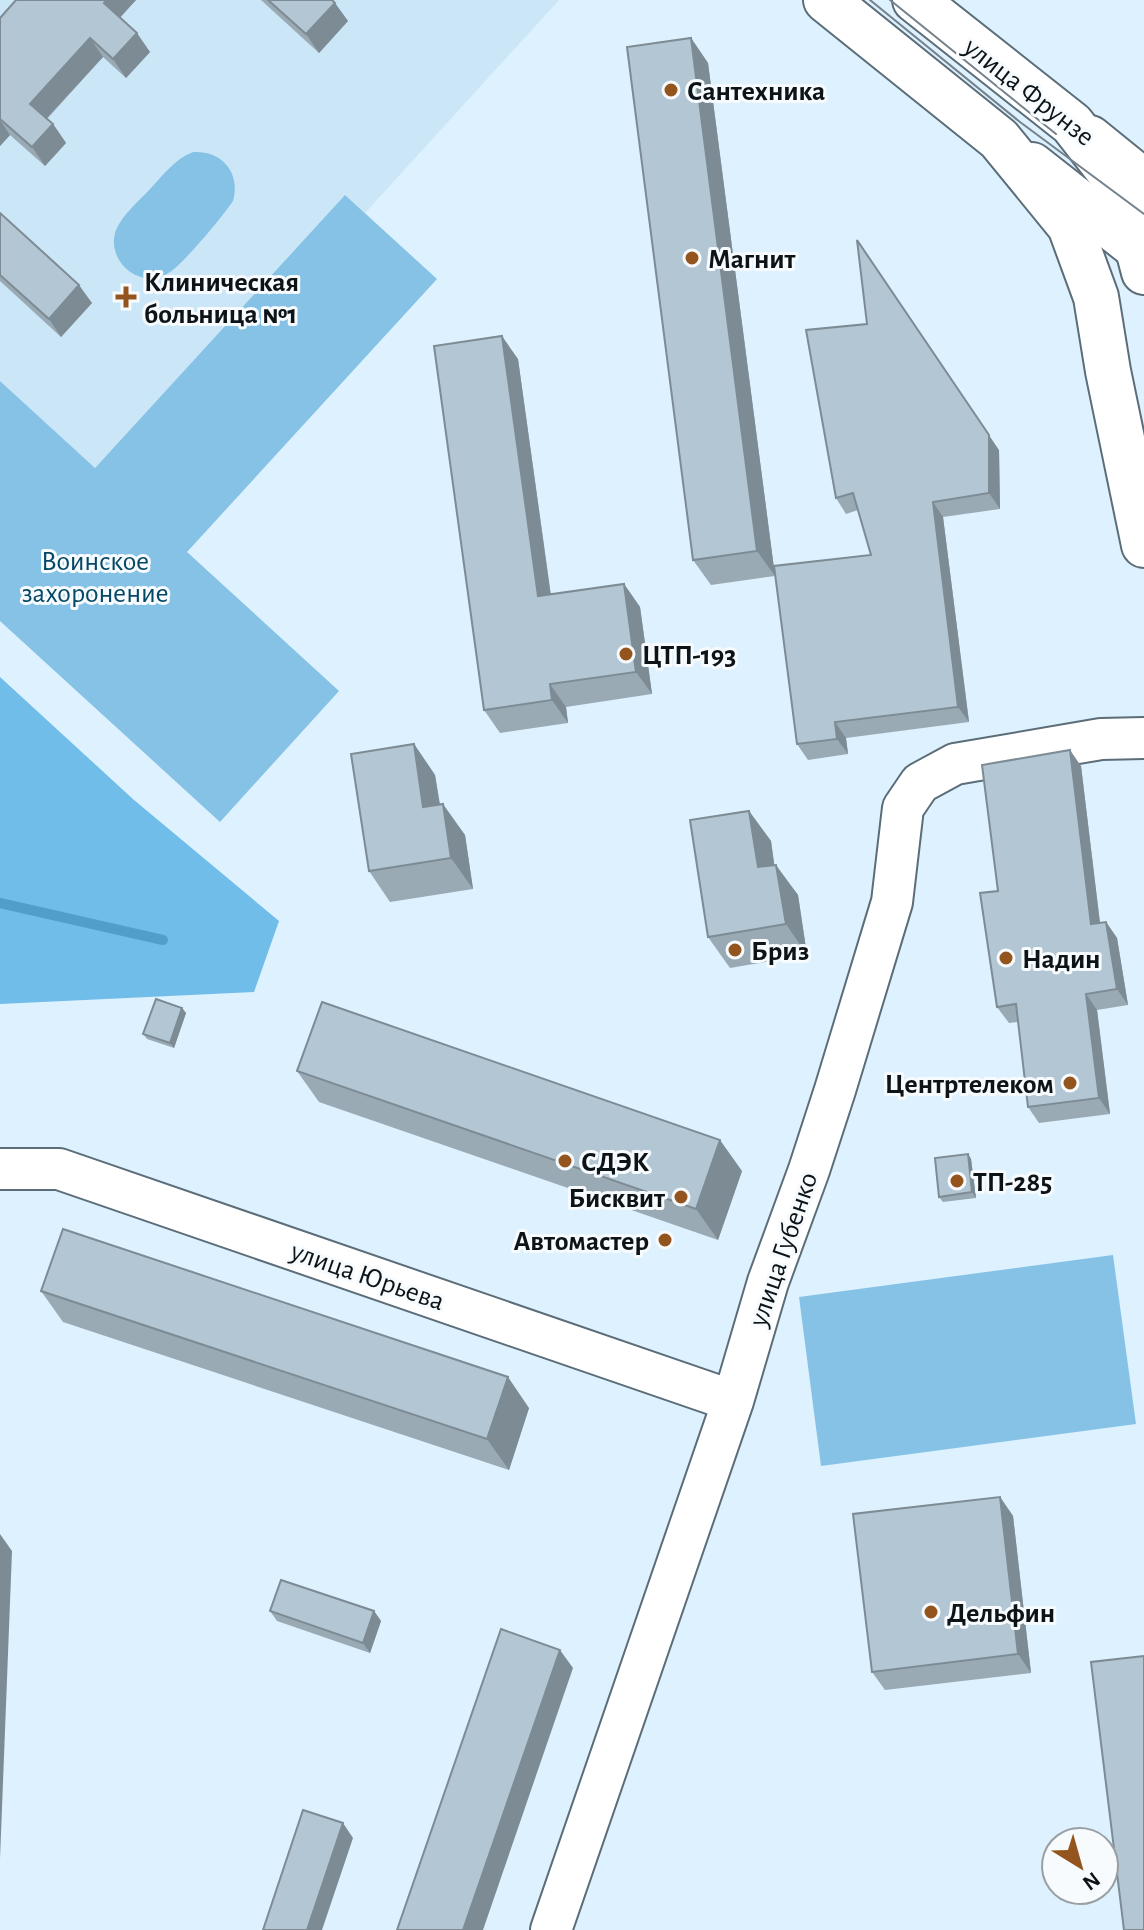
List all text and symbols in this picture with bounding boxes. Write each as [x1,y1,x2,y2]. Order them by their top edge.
street label: улица Фрунзе [958,33,1099,152]
place label: Сантехника [687,78,825,106]
marker: Сантехника [662,81,680,99]
place label: Магнит [708,246,797,274]
marker: Магнит [683,249,701,267]
place label: Клиническая больница №1 [144,269,299,329]
marker: Клиническая больница №1 [115,286,137,308]
park label: Воинское захоронение [21,548,169,608]
place label: ЦТП-193 [642,642,736,670]
marker: ЦТП-193 [617,645,635,663]
place label: Бриз [751,938,809,966]
marker: Бриз [726,941,744,959]
place label: Надин [1022,946,1101,974]
marker: Надин [997,949,1015,967]
place label: Центртелеком [885,1071,1054,1099]
marker: Центртелеком [1061,1074,1079,1092]
place label: СДЭК [581,1149,649,1177]
marker: СДЭК [556,1152,574,1170]
street label: улица Губенко [744,1169,823,1331]
place label: ТП-285 [973,1169,1052,1197]
marker: ТП-285 [948,1172,966,1190]
place label: Бисквит [568,1185,666,1213]
marker: Бисквит [672,1188,690,1206]
place label: Автомастер [513,1228,649,1256]
marker: Автомастер [656,1231,674,1249]
street label: улица Юрьева [286,1237,448,1316]
place label: Дельфин [947,1600,1055,1628]
marker: Дельфин [922,1603,940,1621]
north arrow [1040,1826,1120,1906]
text: N [1079,1868,1104,1895]

